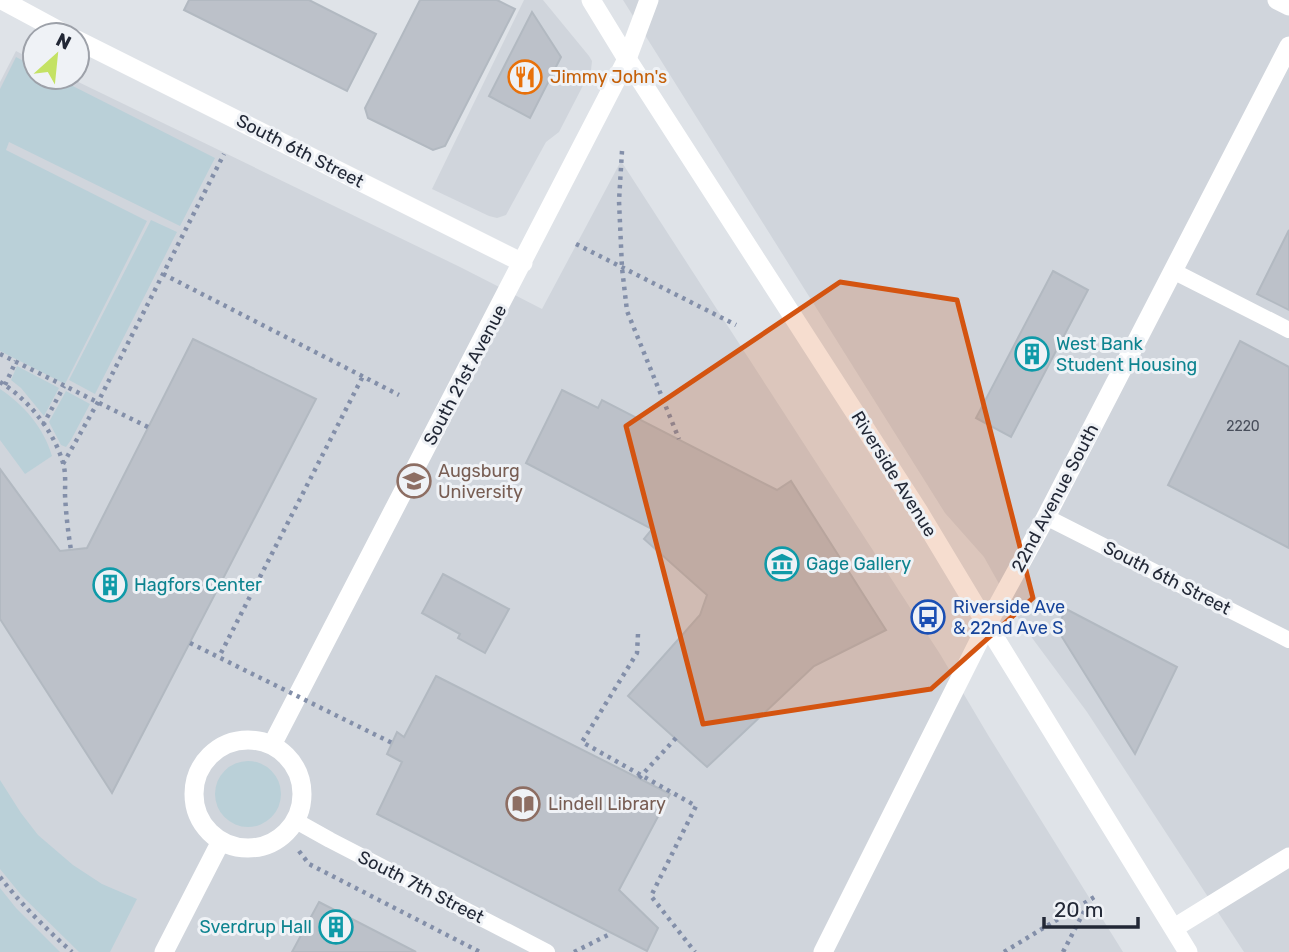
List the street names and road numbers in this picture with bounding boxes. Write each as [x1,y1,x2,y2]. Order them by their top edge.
street label: South 6th Street [233,109,367,193]
street label: South 21st Avenue [419,301,511,449]
street label: Riverside Avenue [847,407,941,541]
street label: 22nd Avenue South [1007,420,1103,576]
street label: South 6th Street [1100,536,1234,620]
street label: South 7th Street [354,846,488,928]

